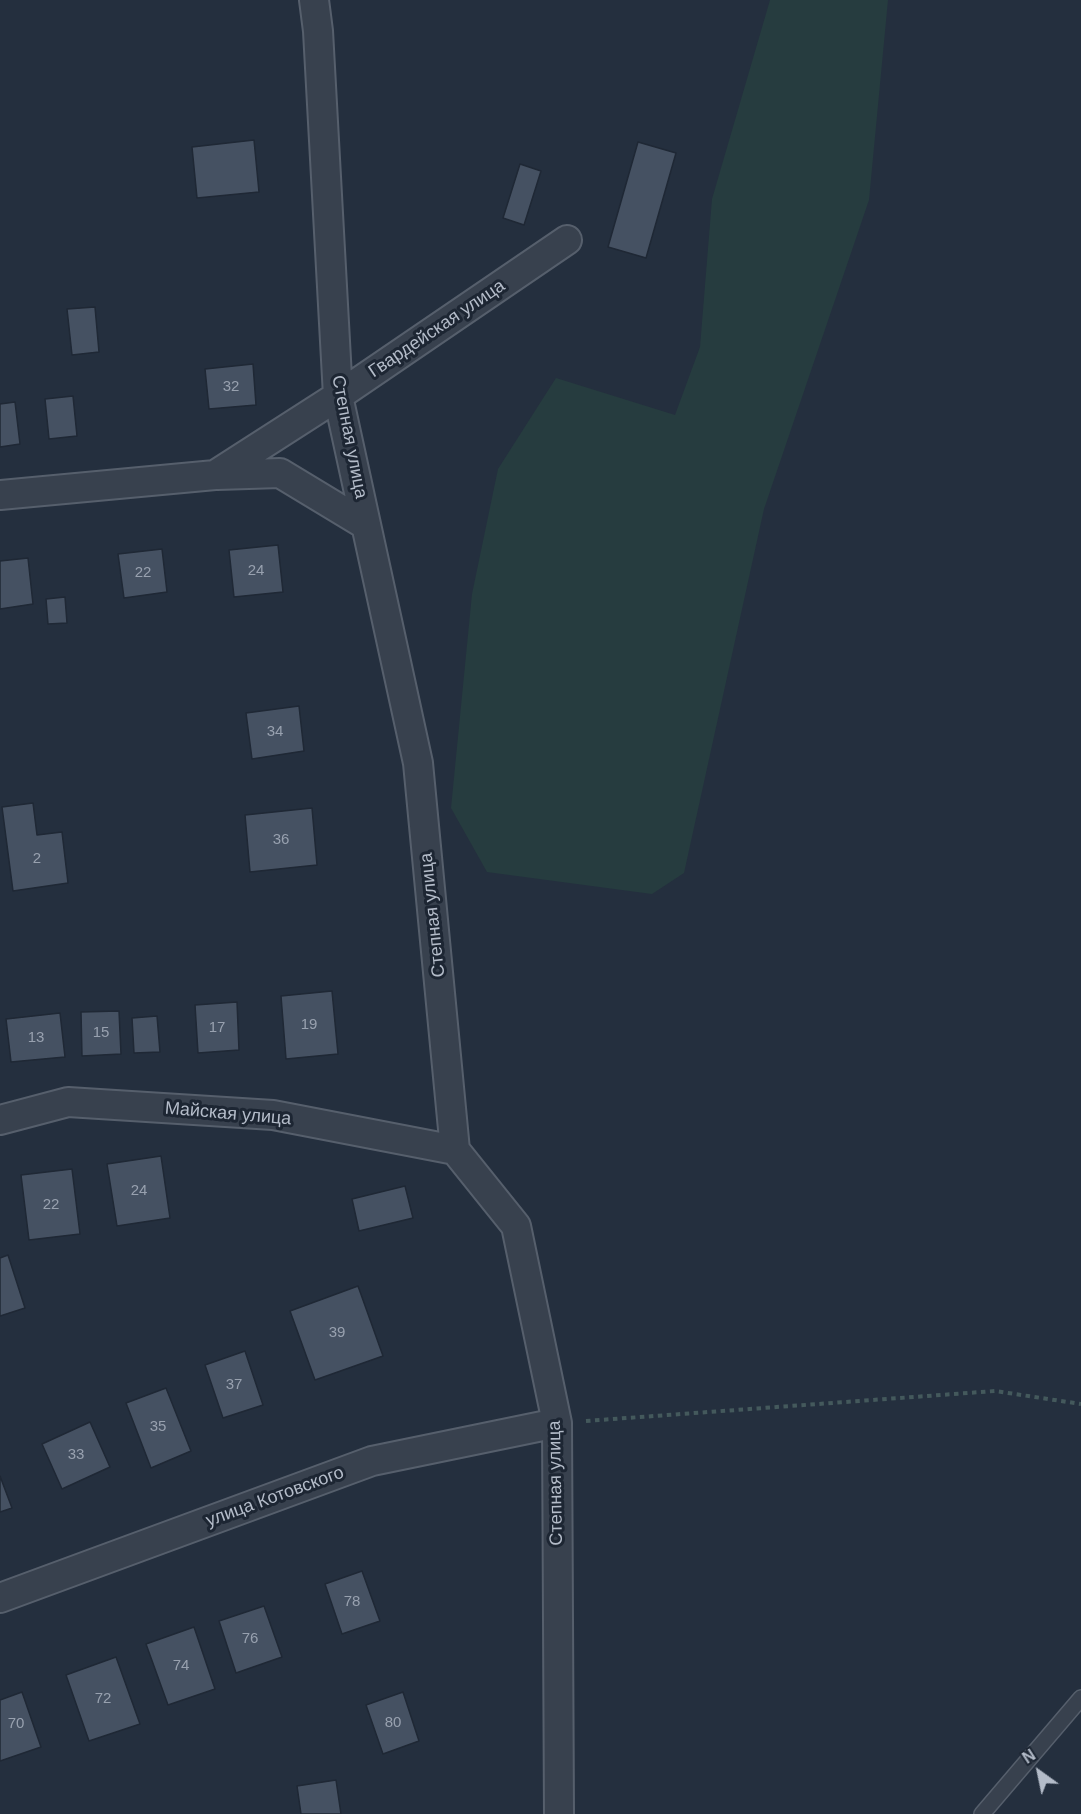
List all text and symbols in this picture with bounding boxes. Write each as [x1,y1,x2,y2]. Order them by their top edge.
street label: Гвардейская улица [365,275,509,383]
street label: Степная улица [326,374,372,500]
house number: 32 [223,378,239,396]
house number: 24 [248,562,264,580]
house number: 22 [135,564,151,582]
house number: 34 [267,723,283,741]
house number: 36 [273,831,289,849]
house number: 2 [33,850,41,868]
street label: Степная улица [416,852,450,978]
house number: 19 [301,1016,317,1034]
house number: 17 [209,1019,225,1037]
house number: 15 [93,1024,109,1042]
house number: 13 [28,1029,44,1047]
street label: Майская улица [164,1098,292,1130]
house number: 24 [131,1182,147,1200]
house number: 22 [43,1196,59,1214]
house number: 39 [329,1324,345,1342]
house number: 37 [226,1376,242,1394]
house number: 35 [150,1418,166,1436]
street label: Степная улица [544,1420,568,1546]
house number: 33 [68,1446,84,1464]
street label: улица Котовского [203,1462,347,1532]
house number: 78 [344,1593,360,1611]
house number: 76 [242,1630,258,1648]
house number: 74 [173,1657,189,1675]
house number: 72 [95,1690,111,1708]
house number: 80 [385,1714,401,1732]
house number: 70 [8,1715,24,1733]
north arrow [1009,1742,1069,1802]
text: N [1019,1746,1038,1767]

